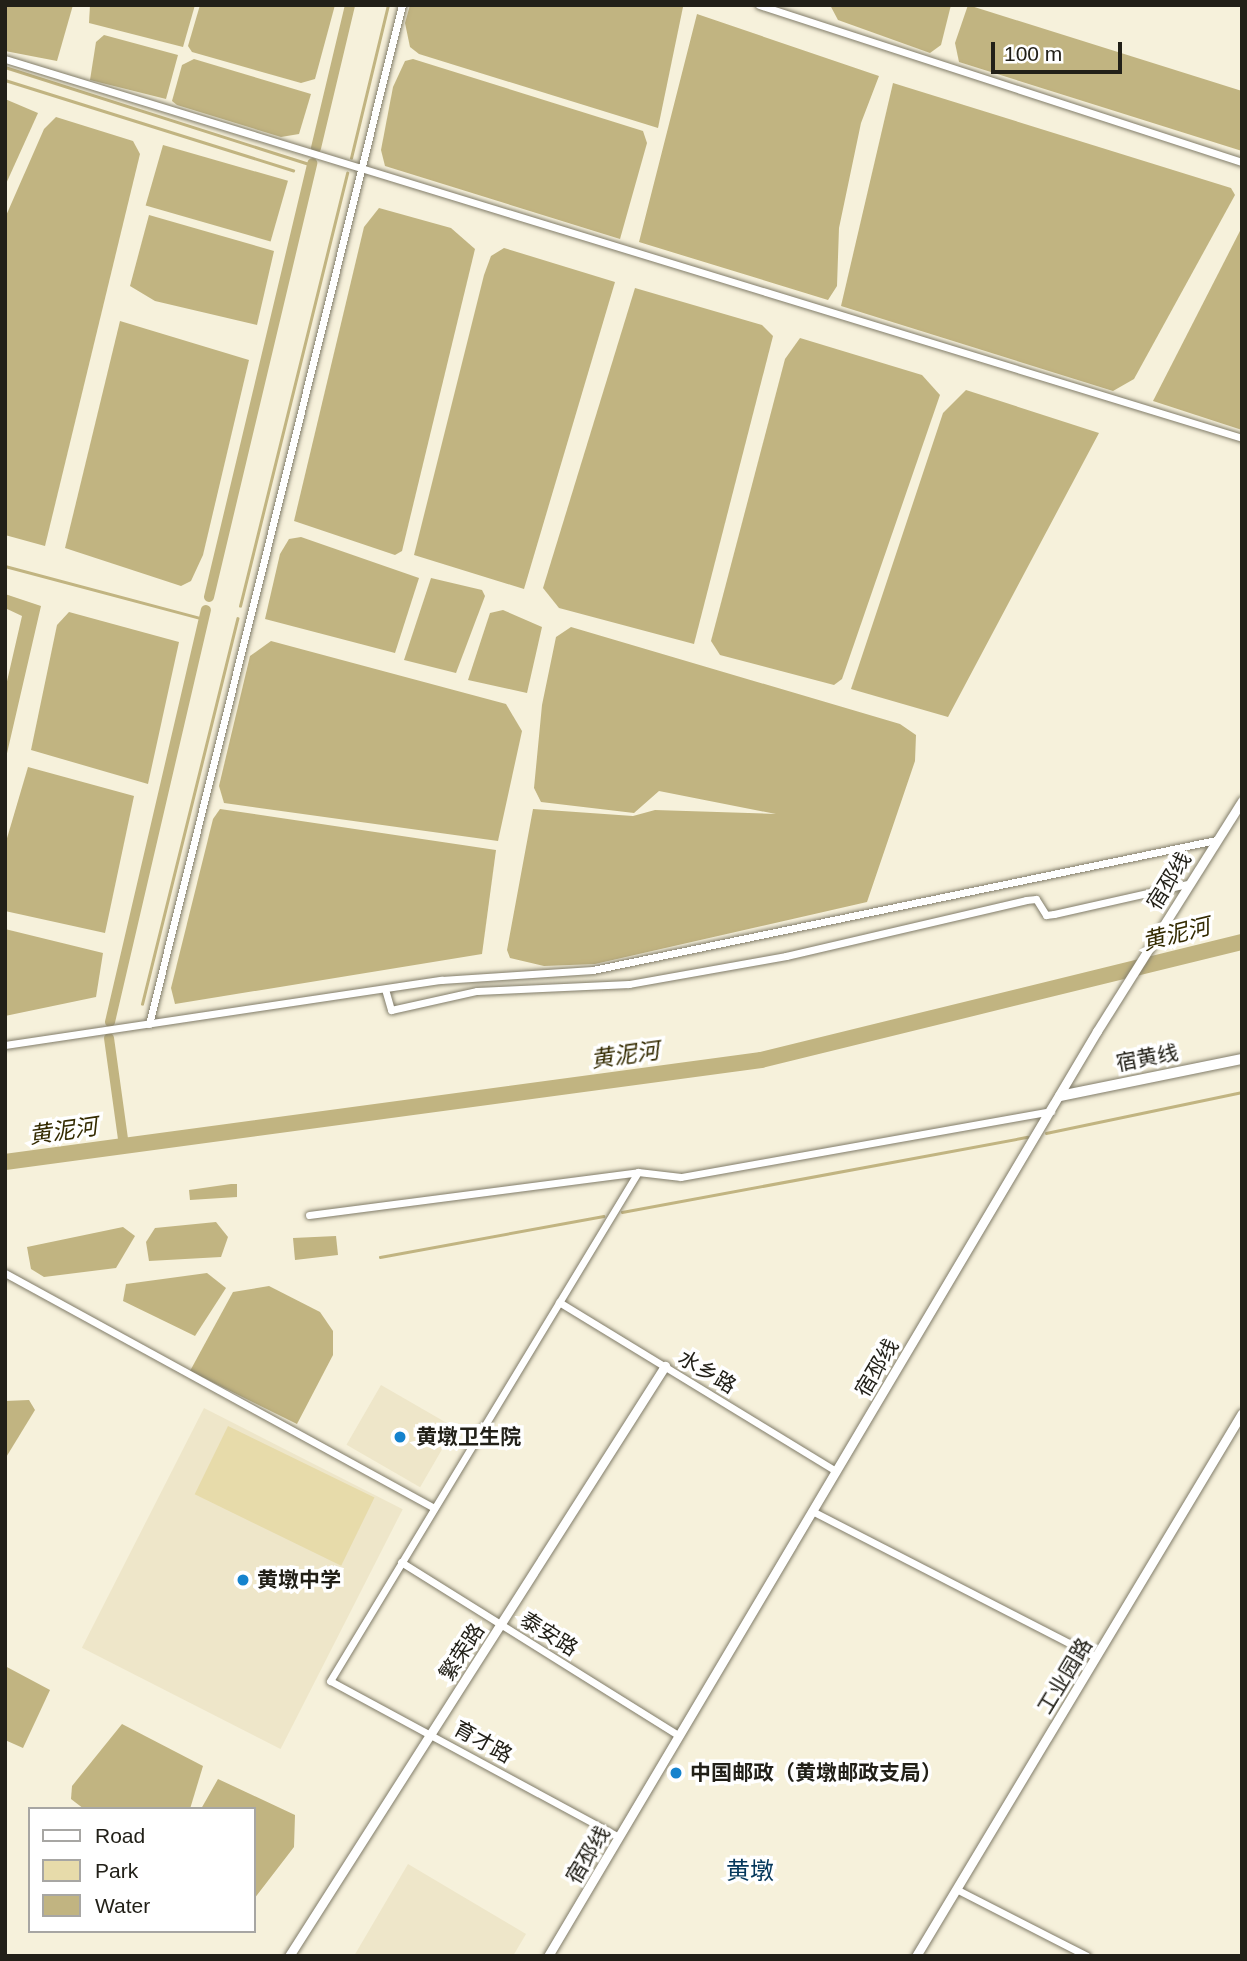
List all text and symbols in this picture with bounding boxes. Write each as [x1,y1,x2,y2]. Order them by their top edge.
scale bar [995,28,1126,72]
text: 100 m [1004,42,1062,65]
street label: 宿邳线 [1142,848,1196,914]
water label: 黄泥河 [1139,912,1213,956]
water label: 黄泥河 [589,1037,661,1073]
street label: 宿黄线 [1114,1040,1180,1076]
water label: 黄泥河 [27,1113,99,1149]
street label: 宿邳线 [850,1335,904,1401]
street label: 水乡路 [674,1345,740,1399]
place label: 黄墩卫生院 [416,1424,521,1450]
marker: 黄墩卫生院 [390,1427,410,1447]
place label: 黄墩中学 [257,1567,341,1593]
marker: 黄墩中学 [235,1572,251,1588]
street label: 泰安路 [516,1607,582,1661]
street label: 繁荣路 [434,1619,490,1685]
street label: 工业园路 [1033,1634,1097,1718]
street label: 育才路 [449,1716,517,1768]
place label: 中国邮政（黄墩邮政支局） [690,1760,942,1786]
marker: 中国邮政（黄墩邮政支局） [668,1765,684,1781]
legend [28,1807,256,1933]
street label: 宿邳线 [561,1822,615,1888]
text: Road [95,1824,145,1847]
district label: 黄墩 [726,1857,774,1885]
text: Park [95,1859,138,1882]
text: Water [95,1894,150,1917]

